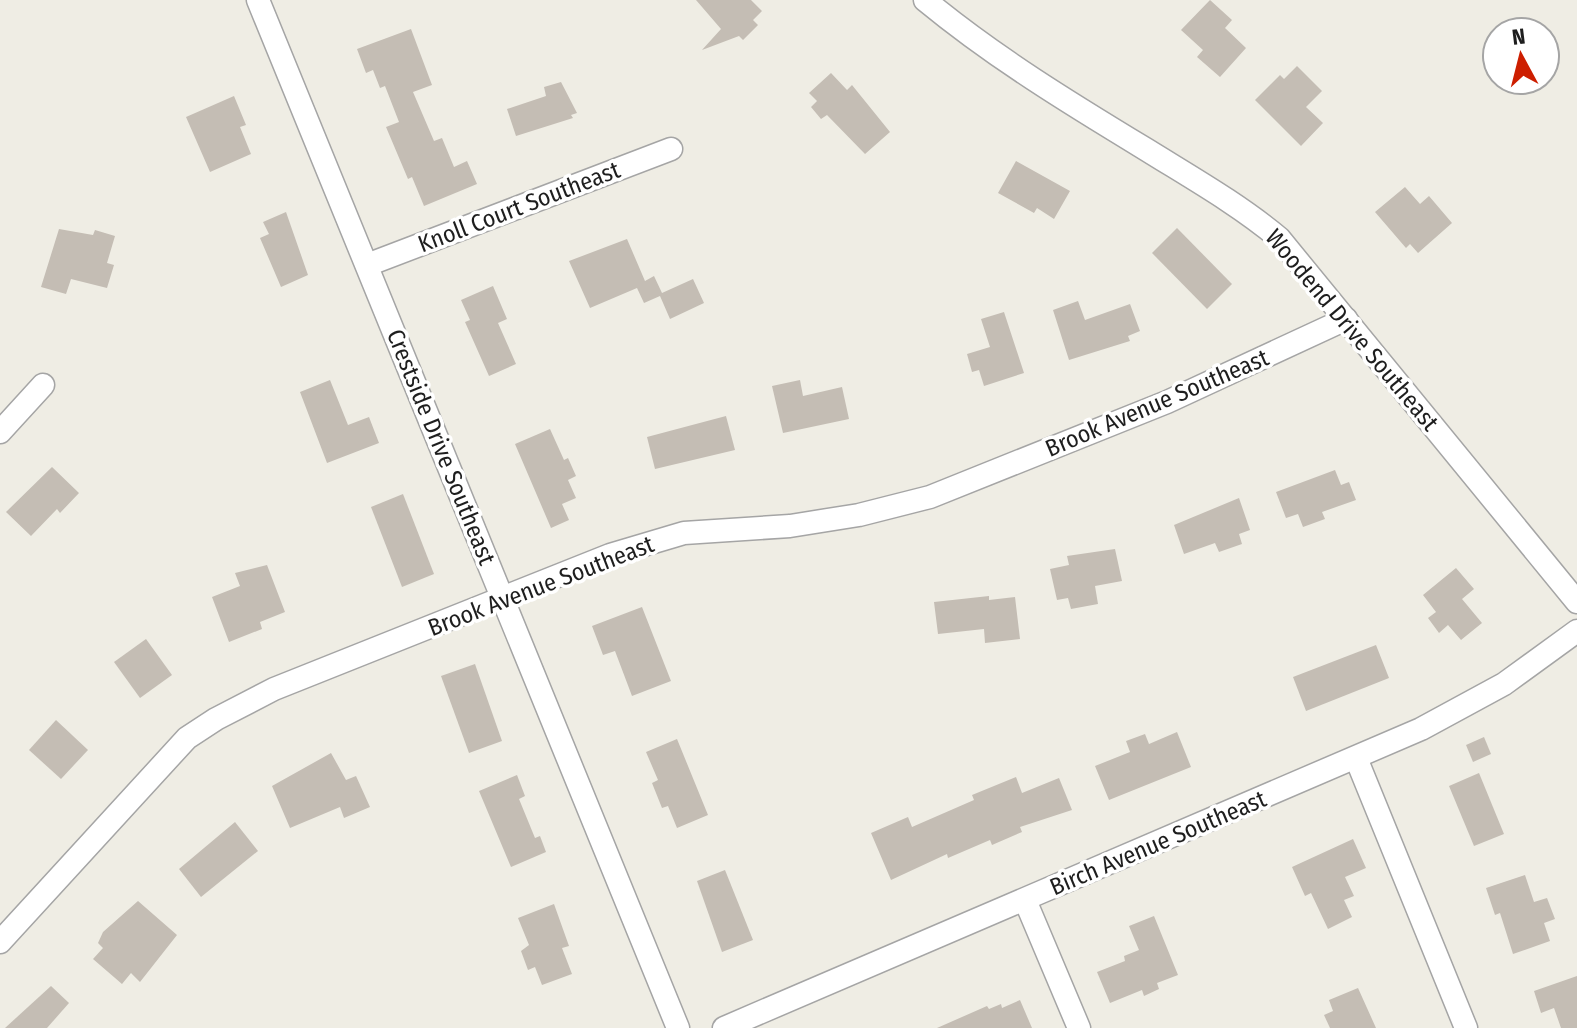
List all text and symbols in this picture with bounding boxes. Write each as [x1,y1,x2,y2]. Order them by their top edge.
north arrow [1481,16,1561,96]
text: N [1510,22,1527,51]
street label: Knoll Court Southeast [414,156,624,258]
street label: Woodend Drive Southeast [1260,224,1445,436]
street label: Crestside Drive Southeast [381,325,501,569]
street label: Brook Avenue Southeast [1041,343,1273,463]
street label: Brook Avenue Southeast [424,530,658,642]
street label: Birch Avenue Southeast [1046,785,1270,901]

